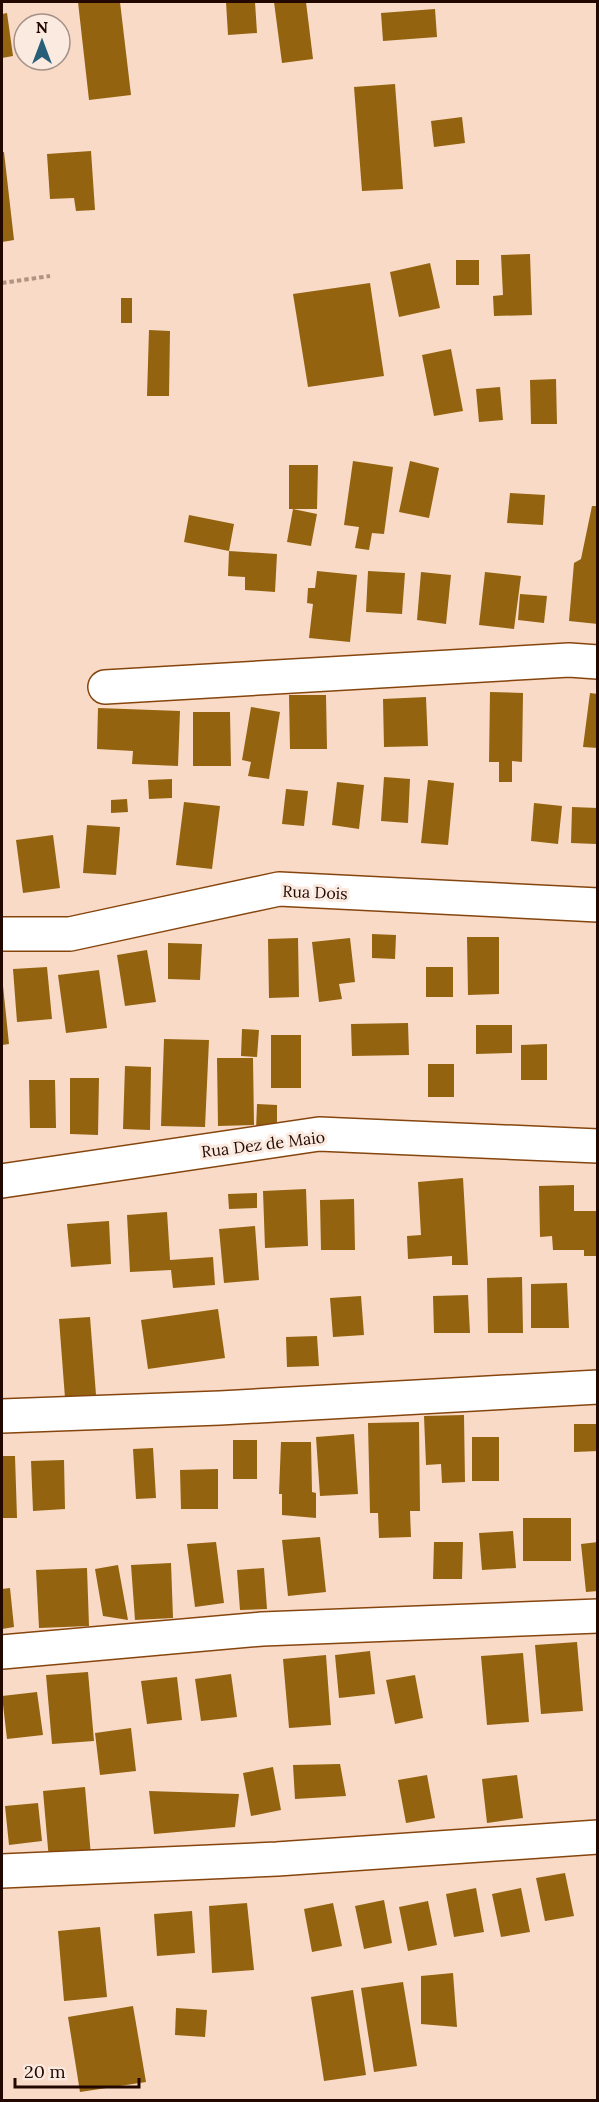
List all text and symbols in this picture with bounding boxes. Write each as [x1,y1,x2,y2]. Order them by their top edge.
north arrow [12,12,72,72]
text: N [36,17,48,37]
street label: Rua Dois [282,881,348,903]
street label: Rua Dez de Maio [200,1127,326,1161]
scale bar [15,2051,140,2089]
text: 20 m [24,2060,66,2083]

